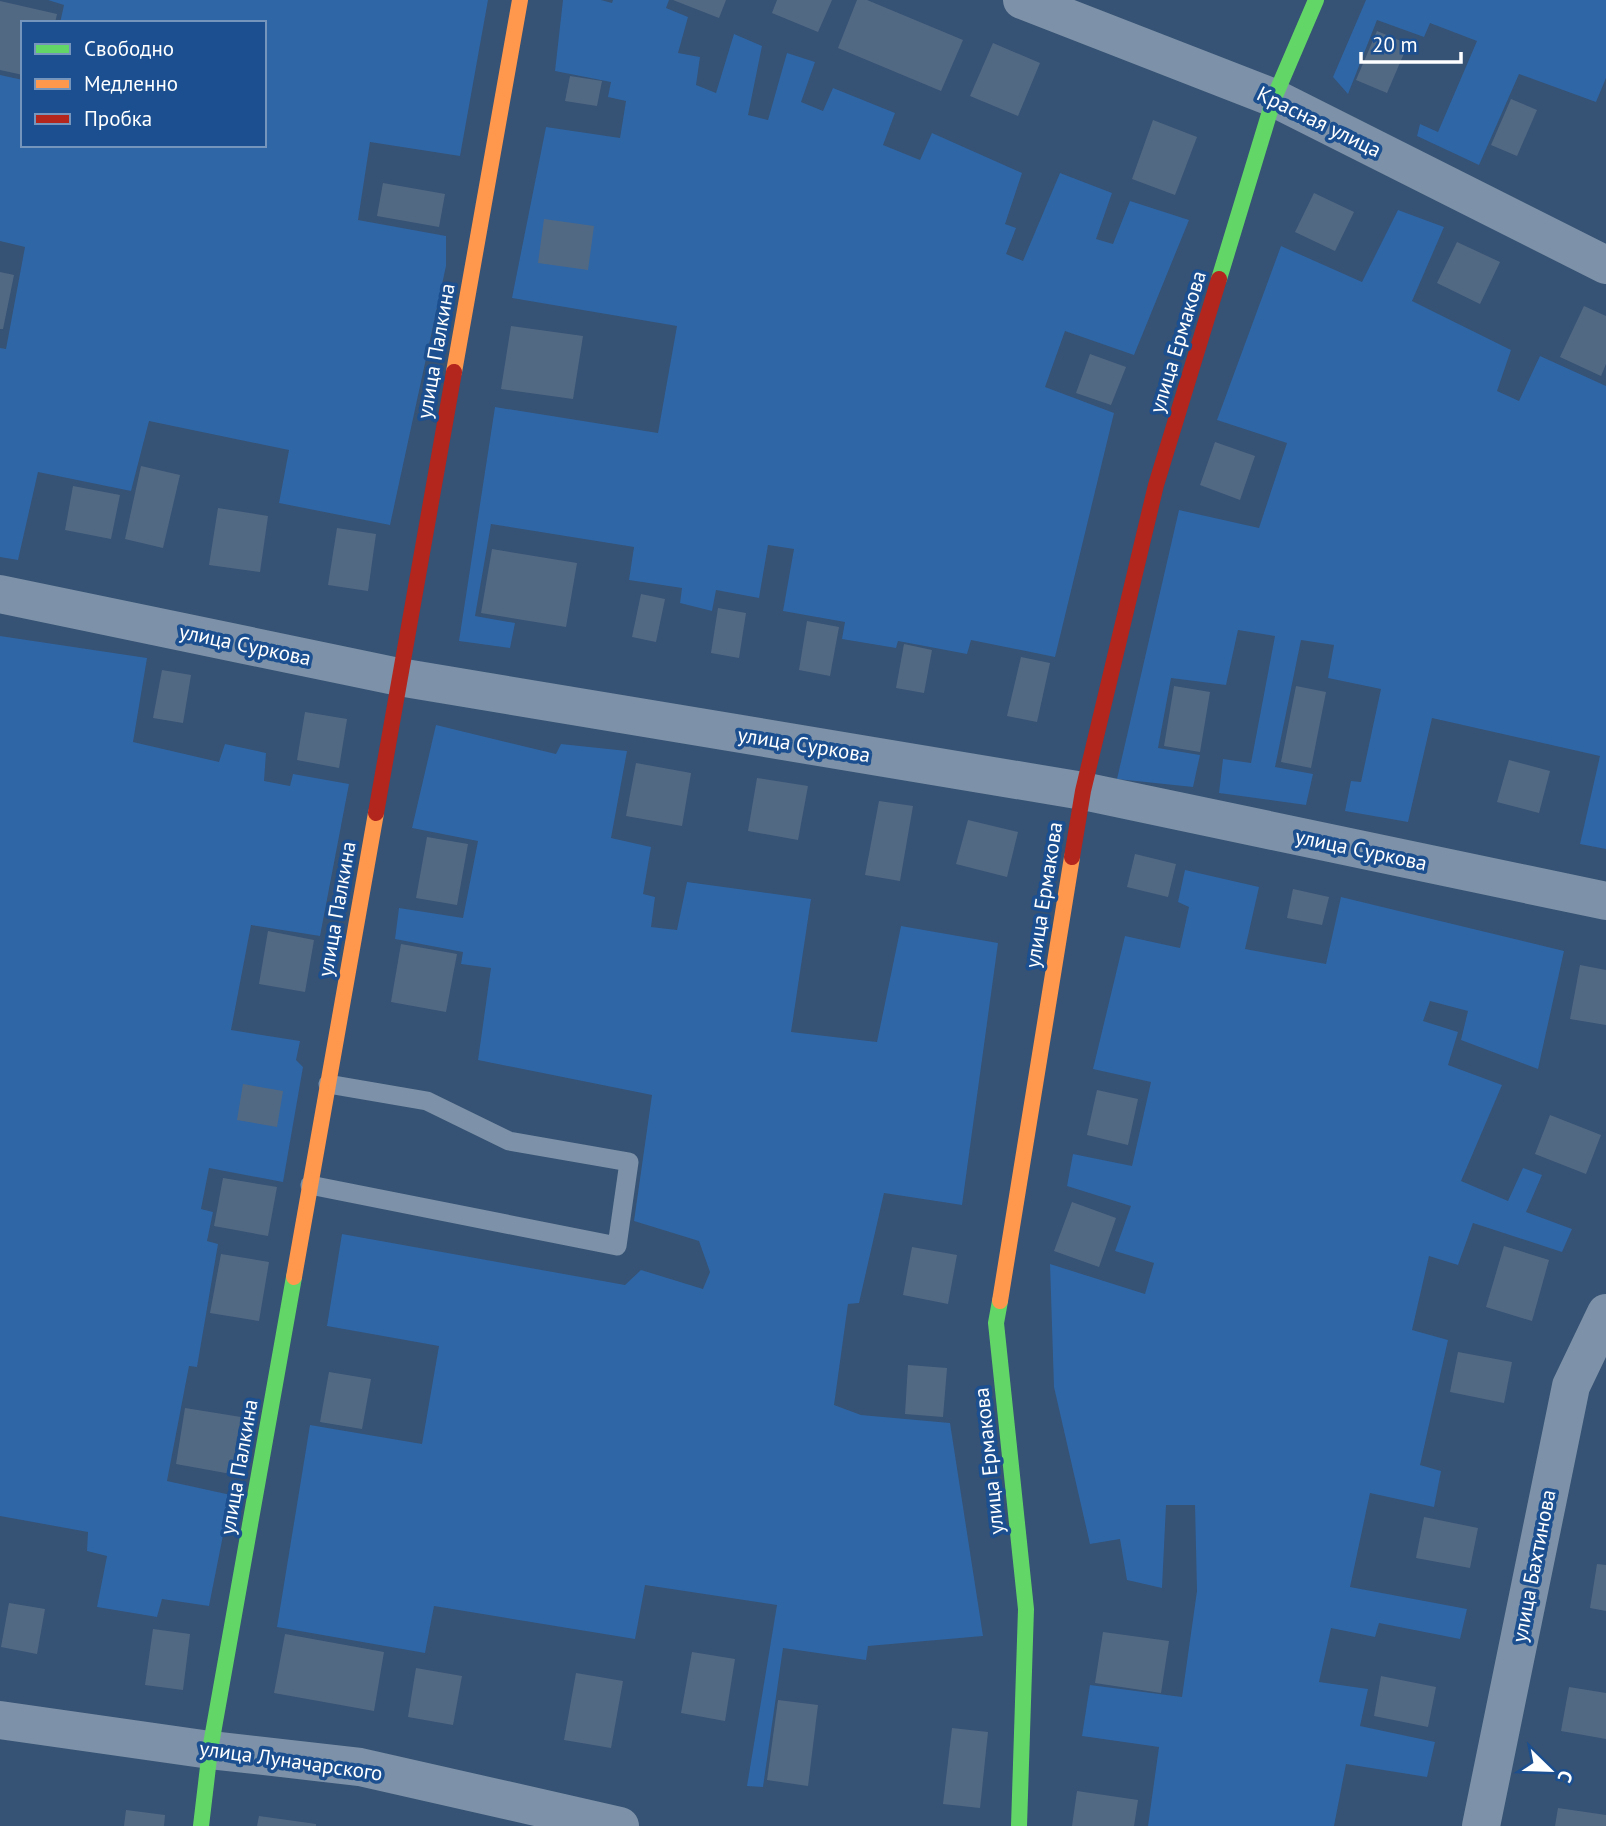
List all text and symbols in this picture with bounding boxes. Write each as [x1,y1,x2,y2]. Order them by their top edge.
legend [21,21,266,147]
scale bar [1361,21,1461,65]
text: 20 m [1372,31,1418,58]
text: Свободно [84,35,174,62]
text: Медленно [84,70,178,97]
street label: Красная улица [1253,80,1386,163]
text: Пробка [84,105,152,132]
street label: улица Ермакова [1143,267,1212,416]
street label: улица Палкина [410,281,461,421]
street label: улица Суркова [177,617,313,672]
street label: улица Суркова [736,721,872,768]
street label: улица Ермакова [1019,820,1068,970]
street label: улица Суркова [1293,822,1429,877]
street label: улица Палкина [311,839,362,979]
street label: улица Ермакова [967,1386,1010,1536]
street label: улица Палкина [213,1397,264,1537]
street label: улица Бахтинова [1505,1487,1562,1645]
street label: улица Луначарского [198,1734,384,1787]
north arrow [1515,1735,1585,1805]
text: С [1552,1767,1579,1787]

